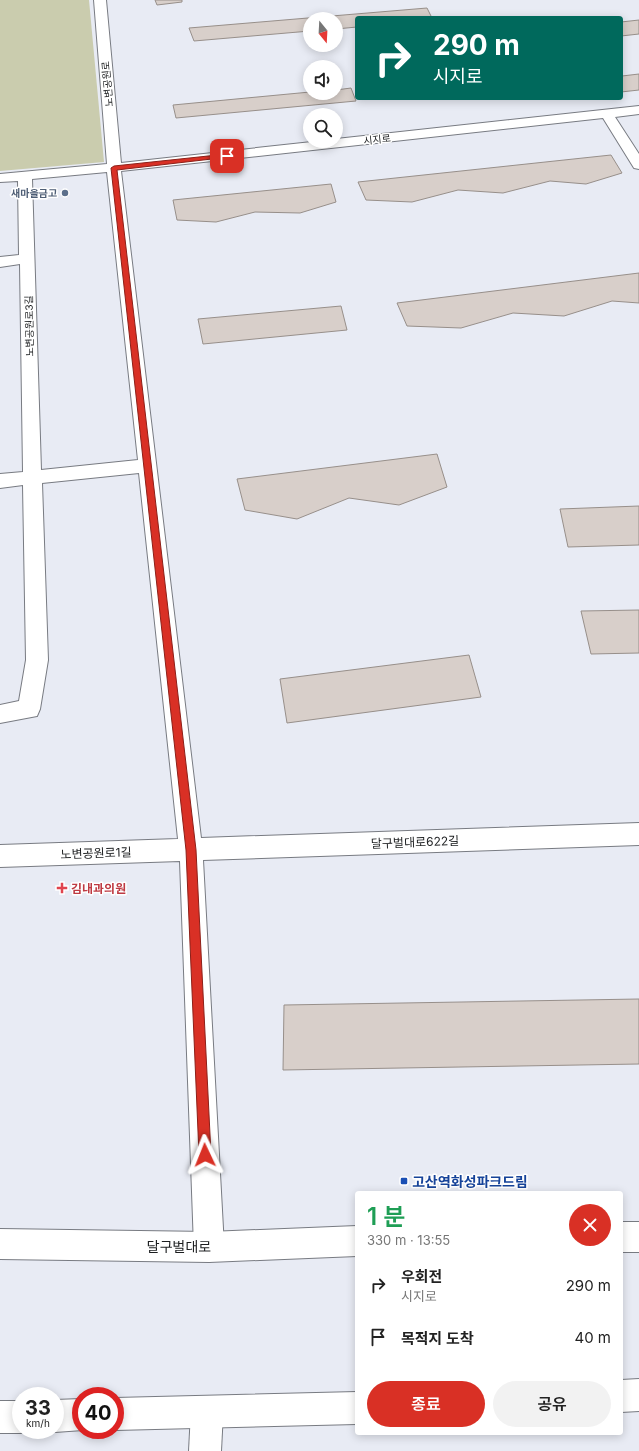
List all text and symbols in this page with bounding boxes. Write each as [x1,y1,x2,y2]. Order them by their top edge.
north arrow [303,12,343,52]
map controls [303,12,343,148]
text: 290 m [433,28,520,62]
icon: right [367,32,419,84]
button: sound [303,60,343,100]
street label: 노변공원로 [99,61,115,107]
text: 시지로 [433,66,483,87]
button: search [303,108,343,148]
street label: 시지로 [363,132,391,146]
pin [210,139,244,173]
icon: arrive [216,145,238,167]
place label: 새마을금고 [11,187,58,199]
marker: 새마을금고 [60,188,70,198]
street label: 노변공원로3길 [22,295,36,357]
street label: 달구벌대로622길 [371,833,459,851]
street label: 노변공원로1길 [60,844,132,862]
place label: 김내과의원 [71,881,126,896]
marker: 김내과의원 [56,882,68,894]
position arrow [184,1134,226,1176]
place label: 고산역화성파크드림 [412,1173,528,1190]
marker: 고산역화성파크드림 [399,1176,409,1186]
text: 1 분 [367,1202,405,1231]
button: close [569,1204,611,1246]
text: 330 m · 13:55 [367,1232,450,1248]
street label: 달구벌대로 [147,1238,211,1255]
text: 우회전 [401,1267,442,1286]
icon: right [367,1274,389,1296]
text: 290 m [566,1276,611,1295]
text: 시지로 [401,1288,437,1304]
icon: arrive [367,1326,389,1348]
text: 40 m [574,1328,611,1347]
text: 목적지 도착 [401,1329,474,1348]
button: 종료 [367,1381,485,1427]
button: 공유 [493,1381,611,1427]
speed limit sign: 40 [72,1387,124,1439]
text: 33 [25,1396,51,1420]
text: km/h [26,1417,50,1429]

